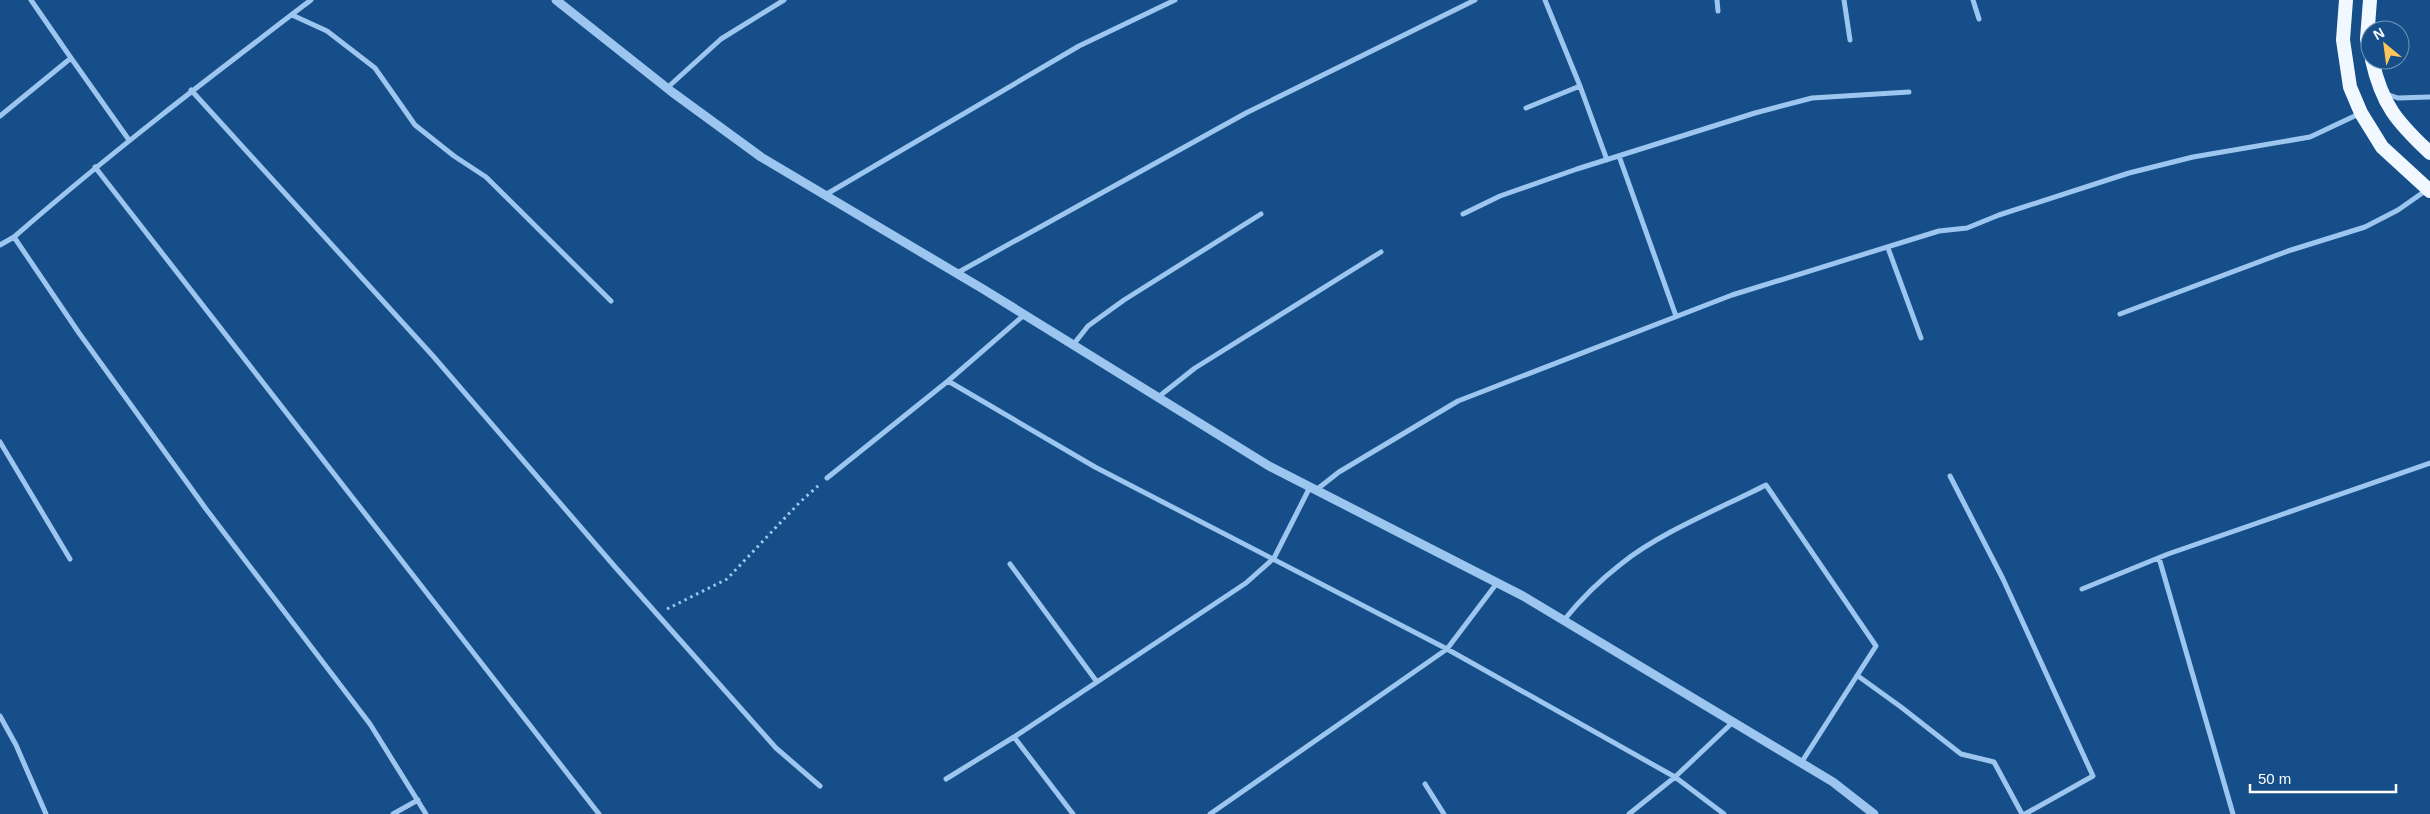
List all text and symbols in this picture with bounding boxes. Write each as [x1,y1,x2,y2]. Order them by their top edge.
north arrow [2360,20,2410,70]
text: N [2370,24,2387,43]
scale bar [2250,762,2396,794]
text: 50 m [2258,770,2291,787]

